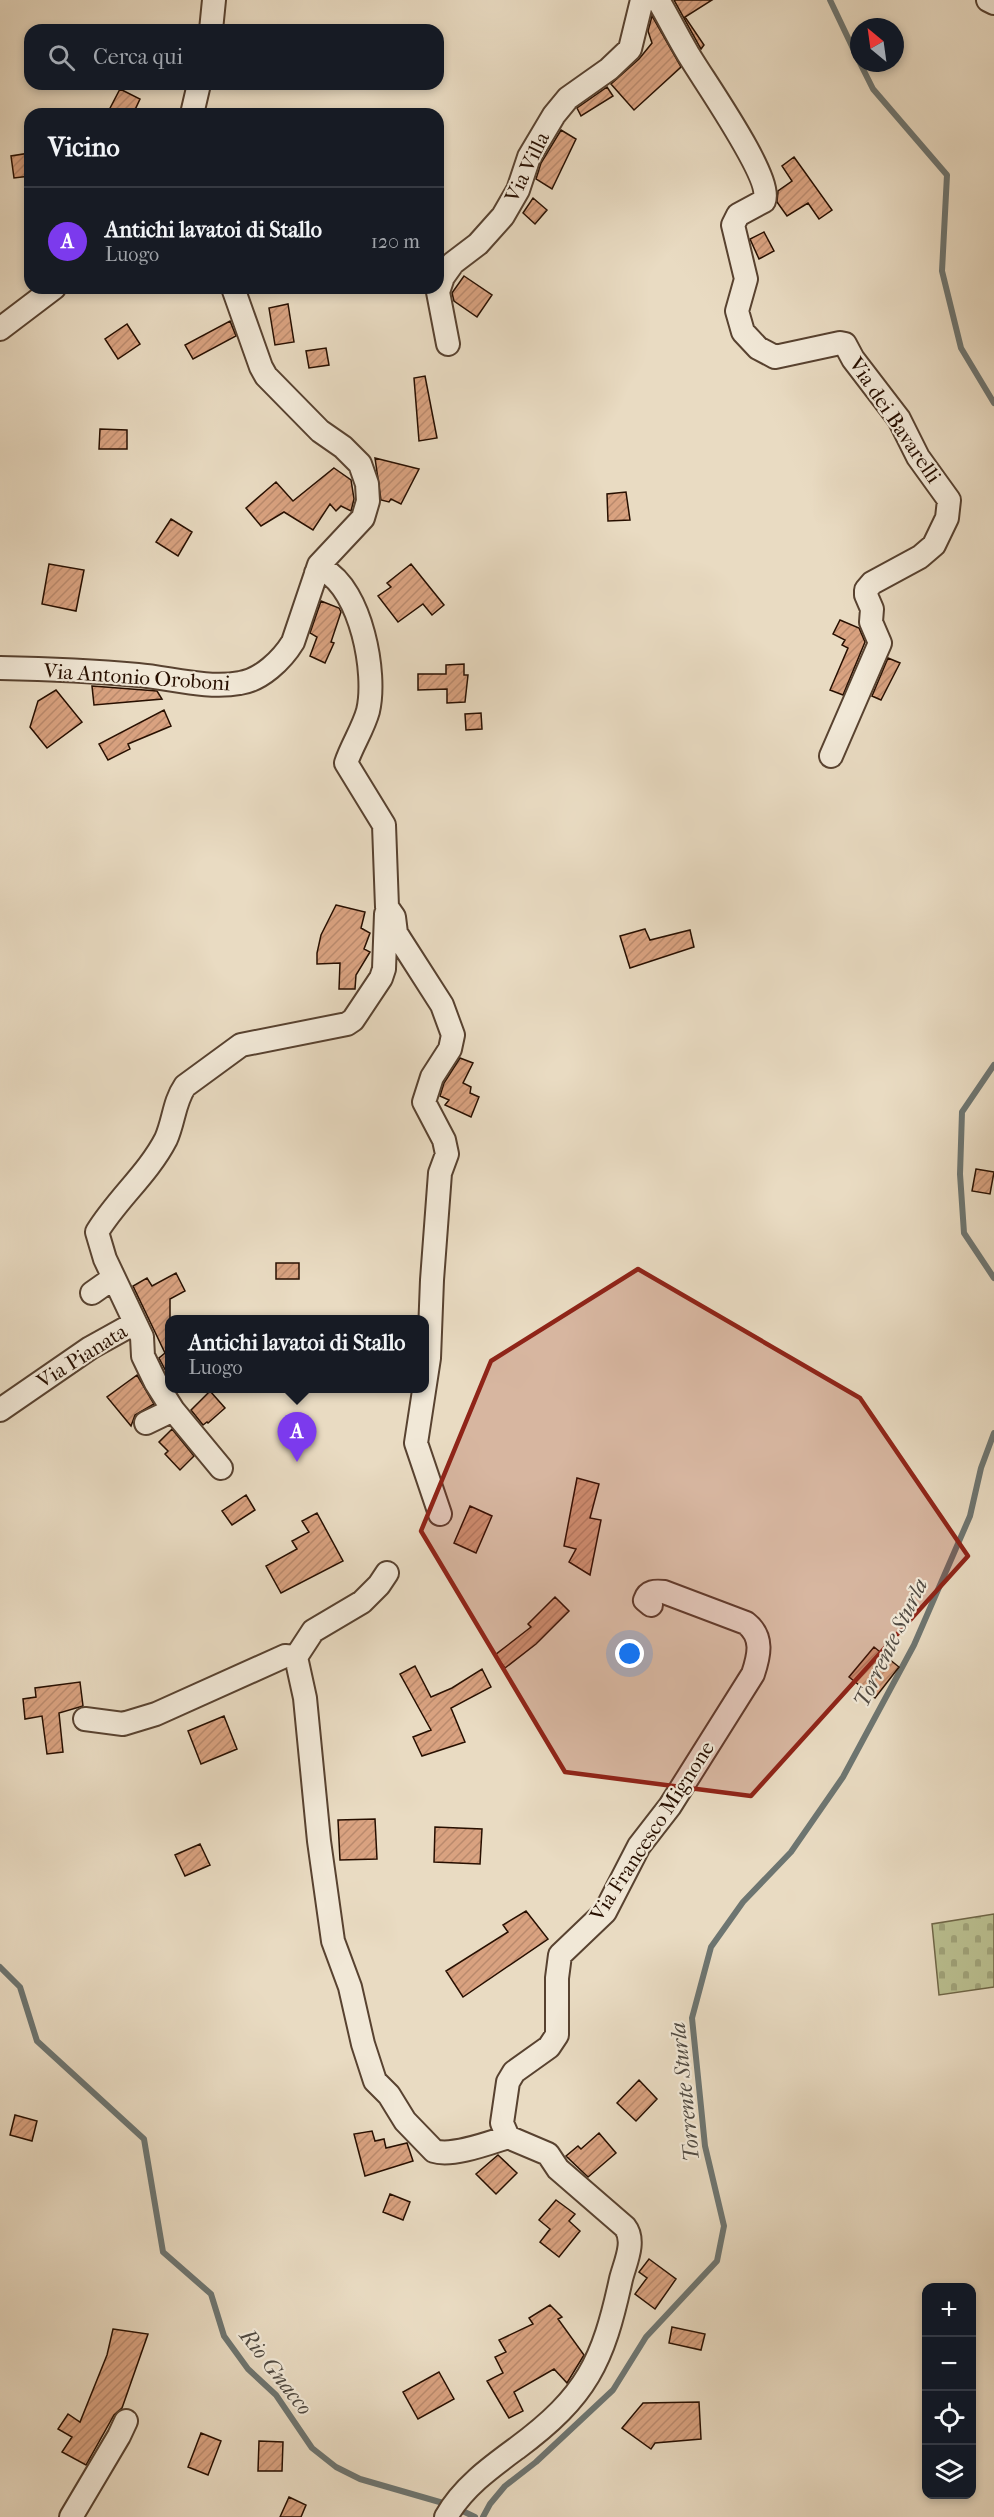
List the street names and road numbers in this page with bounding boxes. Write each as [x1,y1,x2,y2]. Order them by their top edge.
street label: Via Villa [499,128,554,207]
street label: Via dei Bavarelli [844,352,946,487]
street label: Via Antonio Oroboni [42,658,231,695]
street label: Via Pianata [32,1319,132,1394]
street label: Via Francesco Mignone [584,1737,719,1926]

